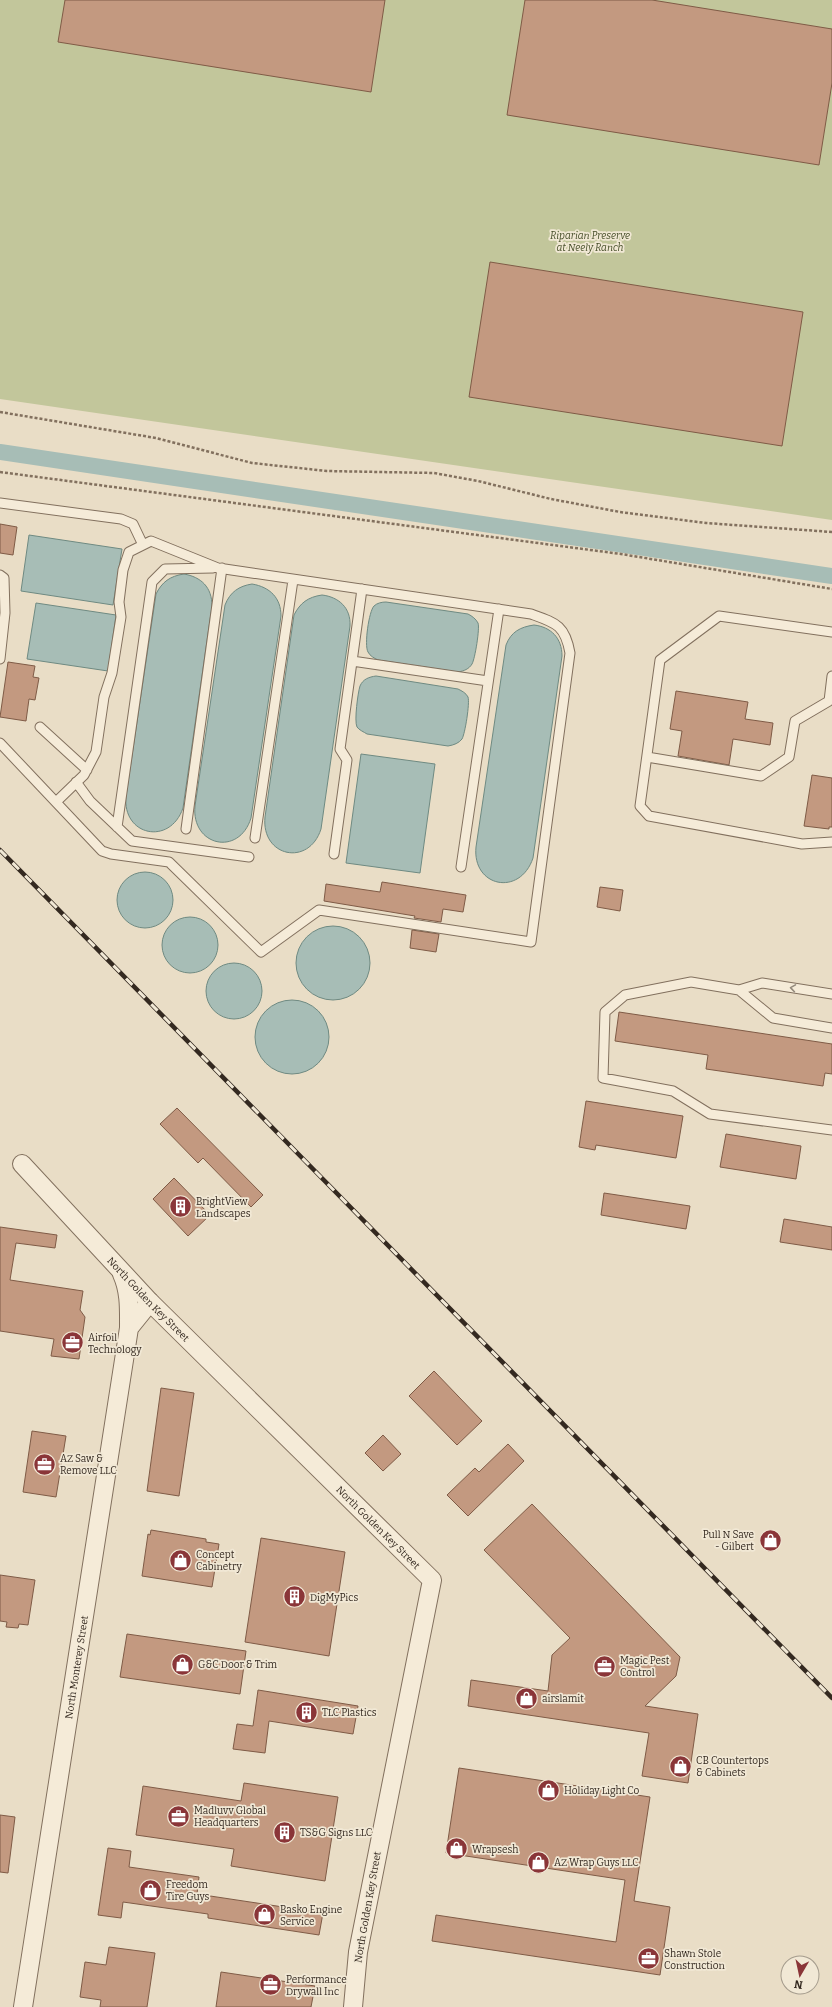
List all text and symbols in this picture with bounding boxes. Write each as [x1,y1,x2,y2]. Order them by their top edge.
park label: Riparian Preserve at Neely Ranch [550,230,630,254]
one-way arrow [790,984,797,993]
building icon: BrightView Landscapes [168,1194,194,1220]
place label: BrightView Landscapes [196,1196,251,1220]
street label: North Golden Key Street [104,1255,192,1345]
office icon: Airfoil Technology [60,1330,86,1356]
place label: Airfoil Technology [88,1332,142,1356]
office icon: AZ Saw & Remove LLC [31,1451,57,1477]
place label: AZ Saw & Remove LLC [60,1453,117,1477]
street label: North Golden Key Street [333,1484,422,1572]
shop icon: Pull N Save - Gilbert [757,1527,783,1553]
place label: Pull N Save - Gilbert [703,1529,754,1553]
shop icon: Concept Cabinetry [167,1547,193,1573]
place label: Concept Cabinetry [196,1549,242,1573]
building icon: DigMyPics [282,1584,308,1610]
place label: DigMyPics [310,1592,358,1604]
street label: North Monterey Street [63,1614,91,1720]
shop icon: G&C Door & Trim [170,1651,196,1677]
office icon: Magic Pest Control [592,1653,618,1679]
place label: Magic Pest Control [620,1655,670,1679]
place label: G&C Door & Trim [198,1659,278,1671]
shop icon: airslamit [513,1685,539,1711]
place label: airslamit [542,1693,584,1705]
building icon: TLC Plastics [293,1699,319,1725]
place label: TLC Plastics [322,1707,377,1719]
shop icon: CB Countertops & Cabinets [667,1753,693,1779]
place label: CB Countertops & Cabinets [696,1755,769,1779]
shop icon: Holiday Light Co [536,1777,562,1803]
place label: Holiday Light Co [564,1785,639,1797]
office icon: Madluvv Global Headquarters [166,1803,192,1829]
place label: Madluvv Global Headquarters [194,1805,266,1829]
building icon: TS&G Signs LLC [272,1819,298,1845]
place label: TS&G Signs LLC [300,1827,372,1839]
shop icon: Wrapsesh [443,1836,469,1862]
place label: Wrapsesh [472,1844,519,1856]
shop icon: AZ Wrap Guys LLC [525,1849,551,1875]
street label: North Golden Key Street [352,1850,384,1964]
place label: AZ Wrap Guys LLC [554,1857,639,1869]
shop icon: Freedom Tire Guys [137,1877,163,1903]
place label: Freedom Tire Guys [166,1879,210,1903]
shop icon: Basko Engine Service [252,1902,278,1928]
place label: Basko Engine Service [280,1904,342,1928]
office icon: Shawn Stole Construction [636,1946,662,1972]
place label: Shawn Stole Construction [664,1948,726,1972]
north arrow [780,1955,820,1995]
office icon: Performance Drywall Inc [257,1972,283,1998]
place label: Performance Drywall Inc [286,1974,347,1998]
text: N [793,1977,804,1991]

